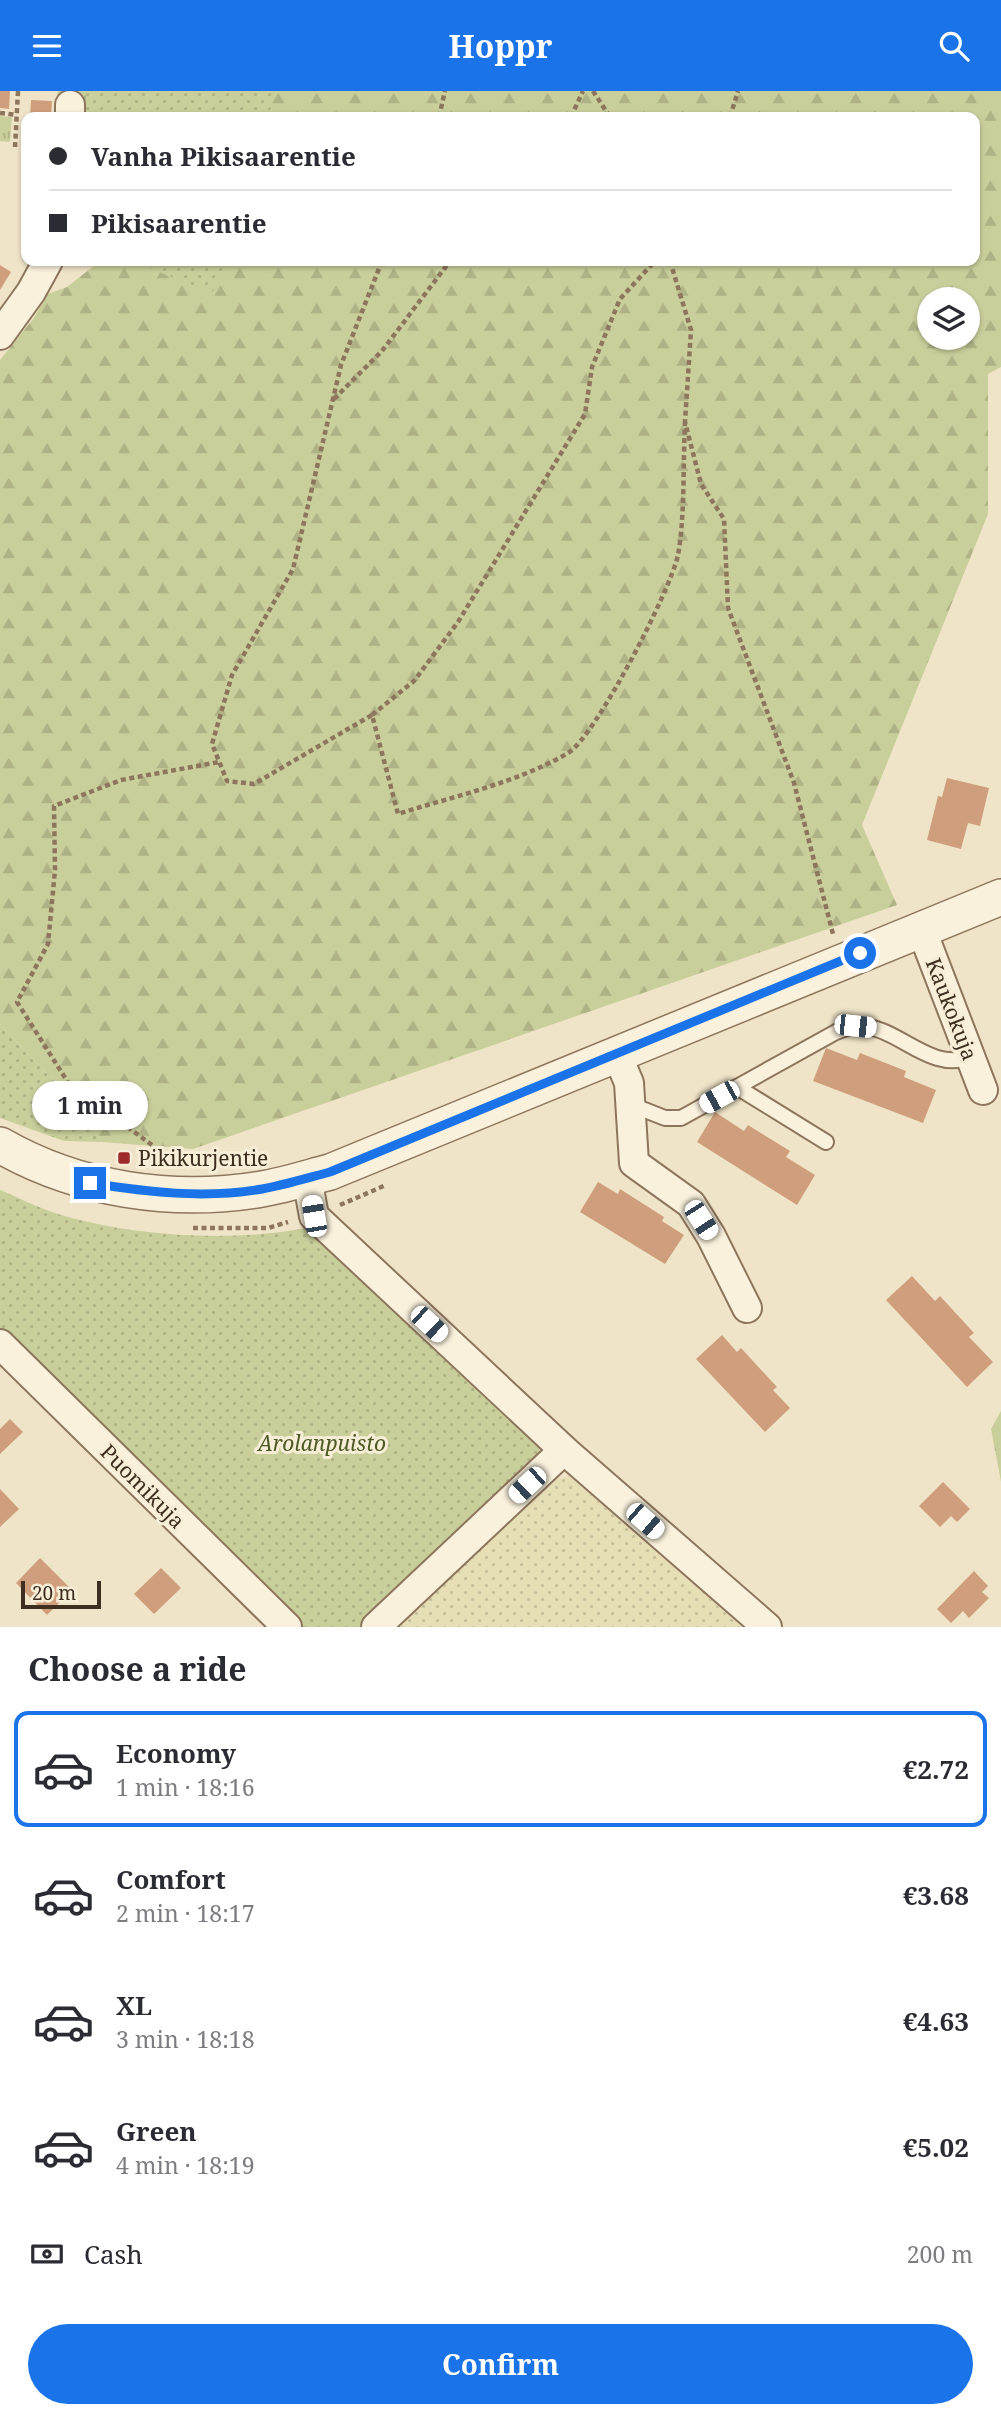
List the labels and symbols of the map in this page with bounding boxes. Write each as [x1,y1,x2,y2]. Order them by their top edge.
route start [844,937,876,969]
street label: Kaukokuja [920,954,984,1064]
car [834,1013,877,1039]
car [696,1078,743,1116]
callout: 1 min [32,1081,148,1131]
place label: Pikikurjentie [138,1144,268,1172]
marker: Pikikurjentie [116,1150,132,1166]
route end [74,1167,106,1199]
car [301,1193,328,1239]
car [681,1197,722,1243]
car [407,1302,452,1346]
park label: Arolanpuisto [256,1429,386,1457]
street label: Puomikuja [95,1438,191,1534]
car [505,1463,550,1507]
car [623,1499,668,1543]
scale bar [21,1578,102,1610]

